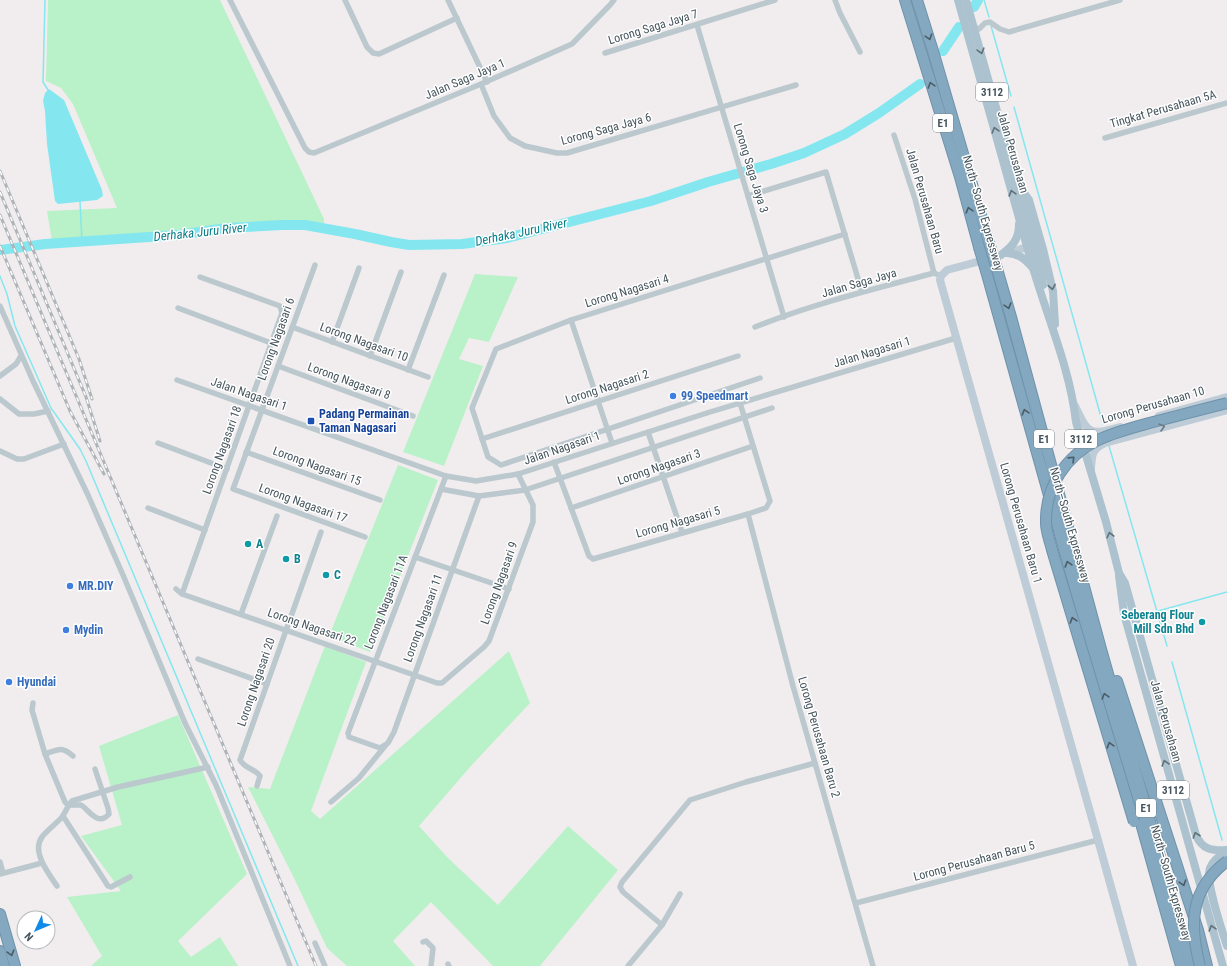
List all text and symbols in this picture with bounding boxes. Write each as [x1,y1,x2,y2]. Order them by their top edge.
street label: Lorong Saga Jaya 7 [607,7,700,47]
one-way arrow [924,33,932,40]
one-way arrow [976,47,985,54]
street label: Jalan Saga Jaya 1 [423,56,507,102]
one-way arrow [927,82,936,89]
road number: 3112 [976,83,1008,101]
street label: Tingkat Perusahaan 5A [1108,87,1218,131]
street label: Jalan Perusahaan [995,109,1031,195]
street label: Lorong Saga Jaya 6 [559,110,653,148]
road number: E1 [933,114,953,132]
street label: Lorong Saga Jaya 3 [731,122,771,215]
one-way arrow [991,126,999,133]
street label: Jalan Perusahaan Baru [903,147,947,256]
street label: North–South Expressway [960,154,1006,272]
one-way arrow [1008,190,1017,197]
one-way arrow [965,206,974,213]
water label: Derhaka Juru River [474,215,569,249]
water label: Derhaka Juru River [153,220,248,244]
street label: Jalan Saga Jaya [820,266,898,300]
street label: Lorong Nagasari 4 [583,272,671,310]
one-way arrow [1047,284,1056,290]
street label: Lorong Nagasari 6 [255,296,297,382]
one-way arrow [1003,303,1012,310]
street label: Lorong Nagasari 10 [318,320,410,364]
street label: Jalan Nagasari 1 [832,334,912,370]
street label: Lorong Nagasari 8 [306,360,392,402]
street label: Lorong Nagasari 2 [563,367,651,407]
street label: Jalan Nagasari 1 [209,374,289,414]
street label: Lorong Perusahaan 10 [1100,384,1206,426]
place label: 99 Speedmart [681,389,749,403]
marker: 99 Speedmart [668,391,678,401]
street label: Lorong Nagasari 18 [200,404,244,496]
place label: Padang Permainan Taman Nagasari [319,407,409,435]
one-way arrow [1021,409,1030,416]
marker: Padang Permainan Taman Nagasari [306,416,316,426]
one-way arrow [1159,424,1166,432]
street label: Jalan Nagasari 1 [522,428,602,468]
road number: E1 [1034,430,1054,448]
road number: 3112 [1065,430,1097,448]
street label: Lorong Nagasari 15 [271,444,363,488]
street label: Lorong Nagasari 3 [616,446,702,488]
one-way arrow [1067,456,1075,464]
street label: Lorong Perusahaan Baru 1 [997,461,1045,585]
street label: North–South Expressway [1047,466,1093,584]
street label: Lorong Nagasari 17 [257,481,349,525]
street label: Lorong Nagasari 5 [634,503,722,541]
one-way arrow [1106,532,1114,538]
place label: A [256,537,264,551]
marker: A [243,539,253,549]
street label: Lorong Nagasari 9 [478,540,520,626]
place label: B [294,552,301,566]
street label: Lorong Nagasari 11A [362,553,410,651]
marker: B [281,554,291,564]
one-way arrow [1064,561,1073,568]
place label: C [334,568,341,582]
marker: C [321,570,331,580]
street label: Lorong Nagasari 11 [401,572,445,664]
place label: MR.DIY [78,579,114,593]
marker: MR.DIY [65,581,75,591]
street label: Lorong Nagasari 22 [266,605,358,649]
place label: Seberang Flour Mill Sdn Bhd [1121,608,1194,636]
one-way arrow [1069,617,1078,624]
marker: Seberang Flour Mill Sdn Bhd [1197,617,1207,627]
place label: Mydin [74,623,103,637]
marker: Mydin [61,625,71,635]
street label: Lorong Nagasari 20 [234,636,278,728]
place label: Hyundai [17,675,56,689]
street label: Lorong Perusahaan Baru 2 [795,675,843,799]
marker: Hyundai [4,677,14,687]
street label: Jalan Perusahaan [1148,678,1184,764]
one-way arrow [1101,693,1110,700]
one-way arrow [1106,741,1115,748]
one-way arrow [1162,760,1170,766]
road number: 3112 [1157,781,1189,799]
road number: E1 [1136,799,1156,817]
street label: North–South Expressway [1148,824,1194,942]
one-way arrow [1193,831,1201,838]
street label: Lorong Perusahaan Baru 5 [912,838,1036,884]
one-way arrow [1178,880,1187,887]
north arrow [16,910,56,950]
one-way arrow [1208,925,1217,932]
text: N [22,929,36,944]
one-way arrow [6,950,15,957]

